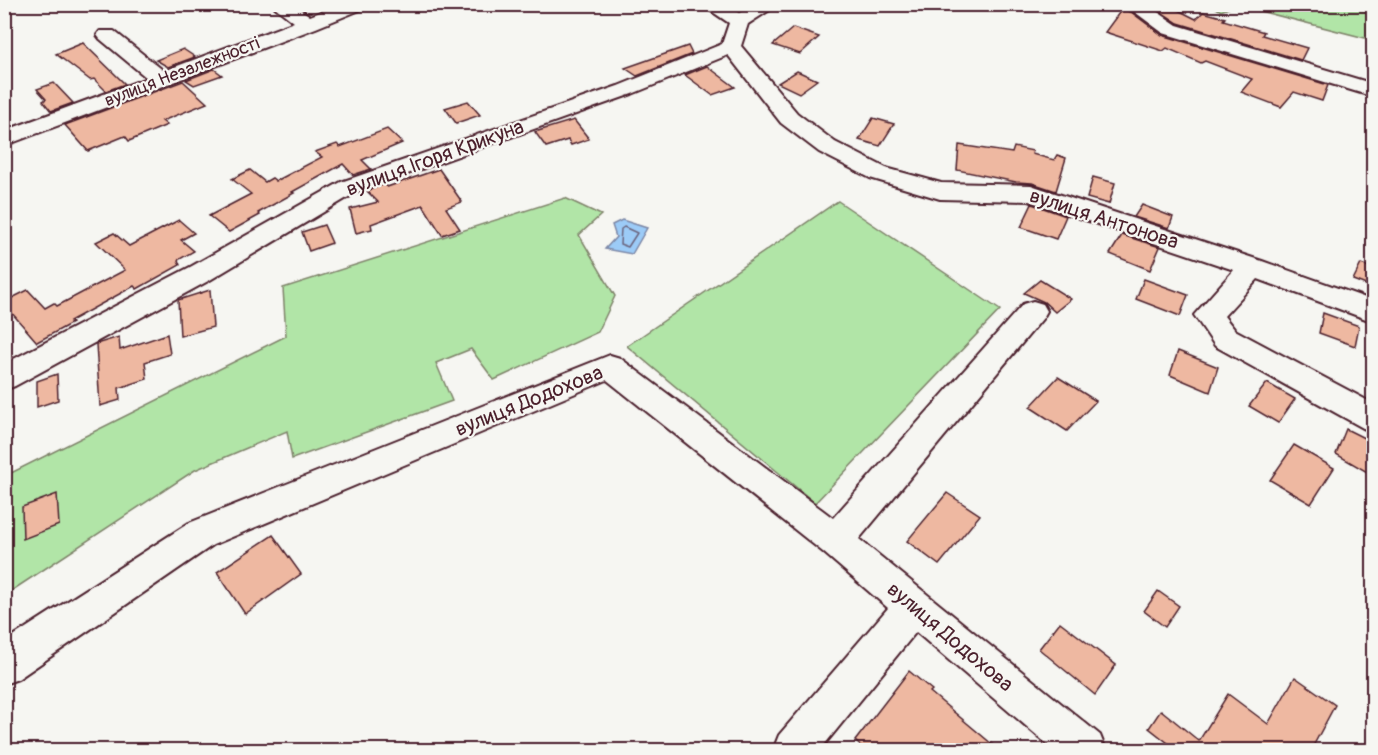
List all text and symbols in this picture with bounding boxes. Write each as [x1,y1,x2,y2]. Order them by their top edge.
street label: вулиця Незалежності [101,32,263,112]
street label: вулиця Ігоря Крикуна [342,113,528,203]
street label: вулиця Антонова [1026,182,1182,256]
street label: вулиця Додохова [451,359,607,443]
street label: вулиця Додохова [881,576,1019,698]

